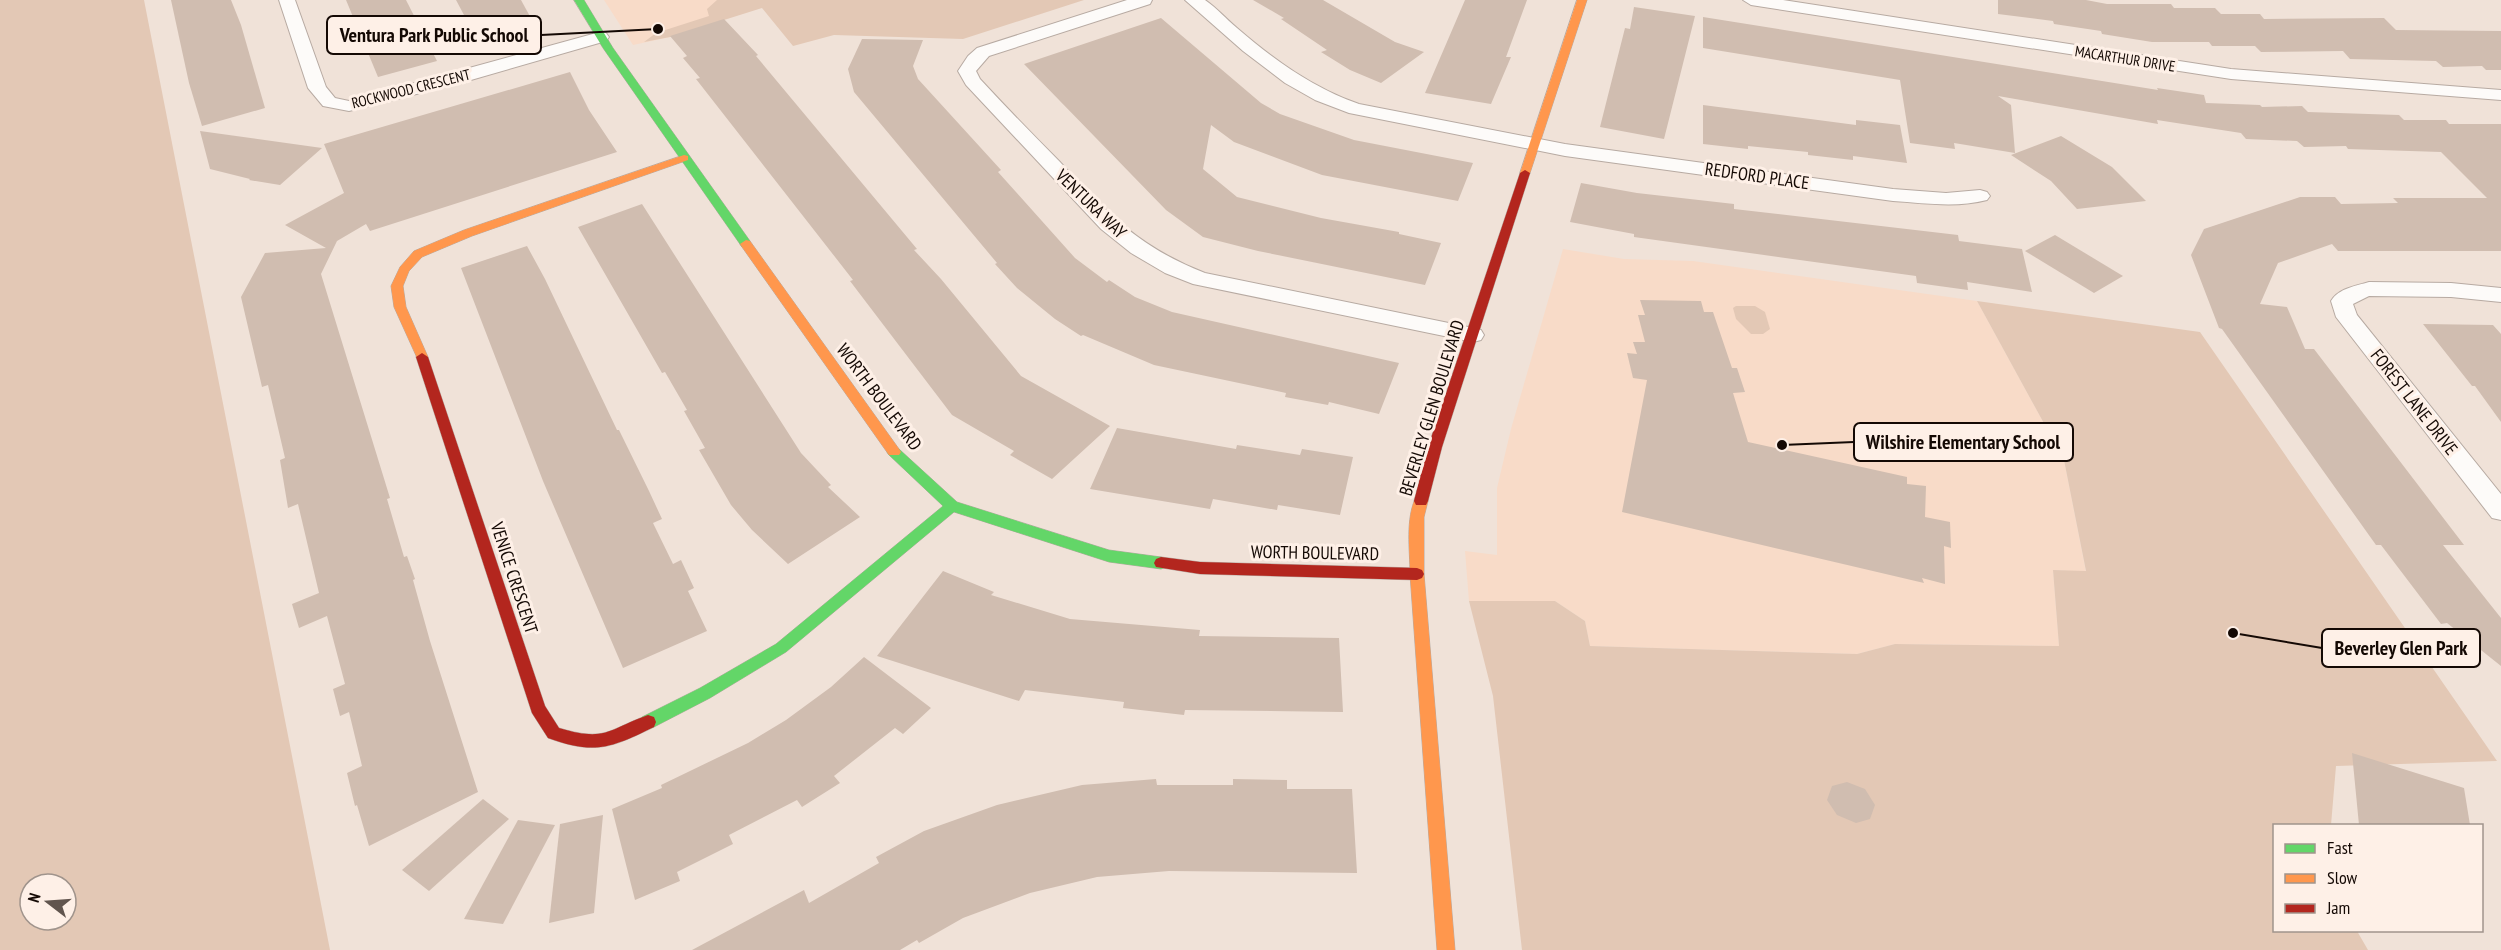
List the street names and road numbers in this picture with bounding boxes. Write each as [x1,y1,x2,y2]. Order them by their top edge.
street label: MACARTHUR DRIVE [2074,41,2177,76]
street label: ROCKWOOD CRESCENT [350,65,472,112]
street label: REDFORD PLACE [1704,157,1811,194]
street label: VENTURA WAY [1050,163,1132,244]
street label: BEVERLEY GLEN BOULEVARD [1394,317,1469,498]
street label: WORTH BOULEVARD [832,339,927,455]
street label: FOREST LANE DRIVE [2366,344,2463,459]
street label: VENICE CRESCENT [485,518,543,636]
street label: WORTH BOULEVARD [1251,540,1379,565]

